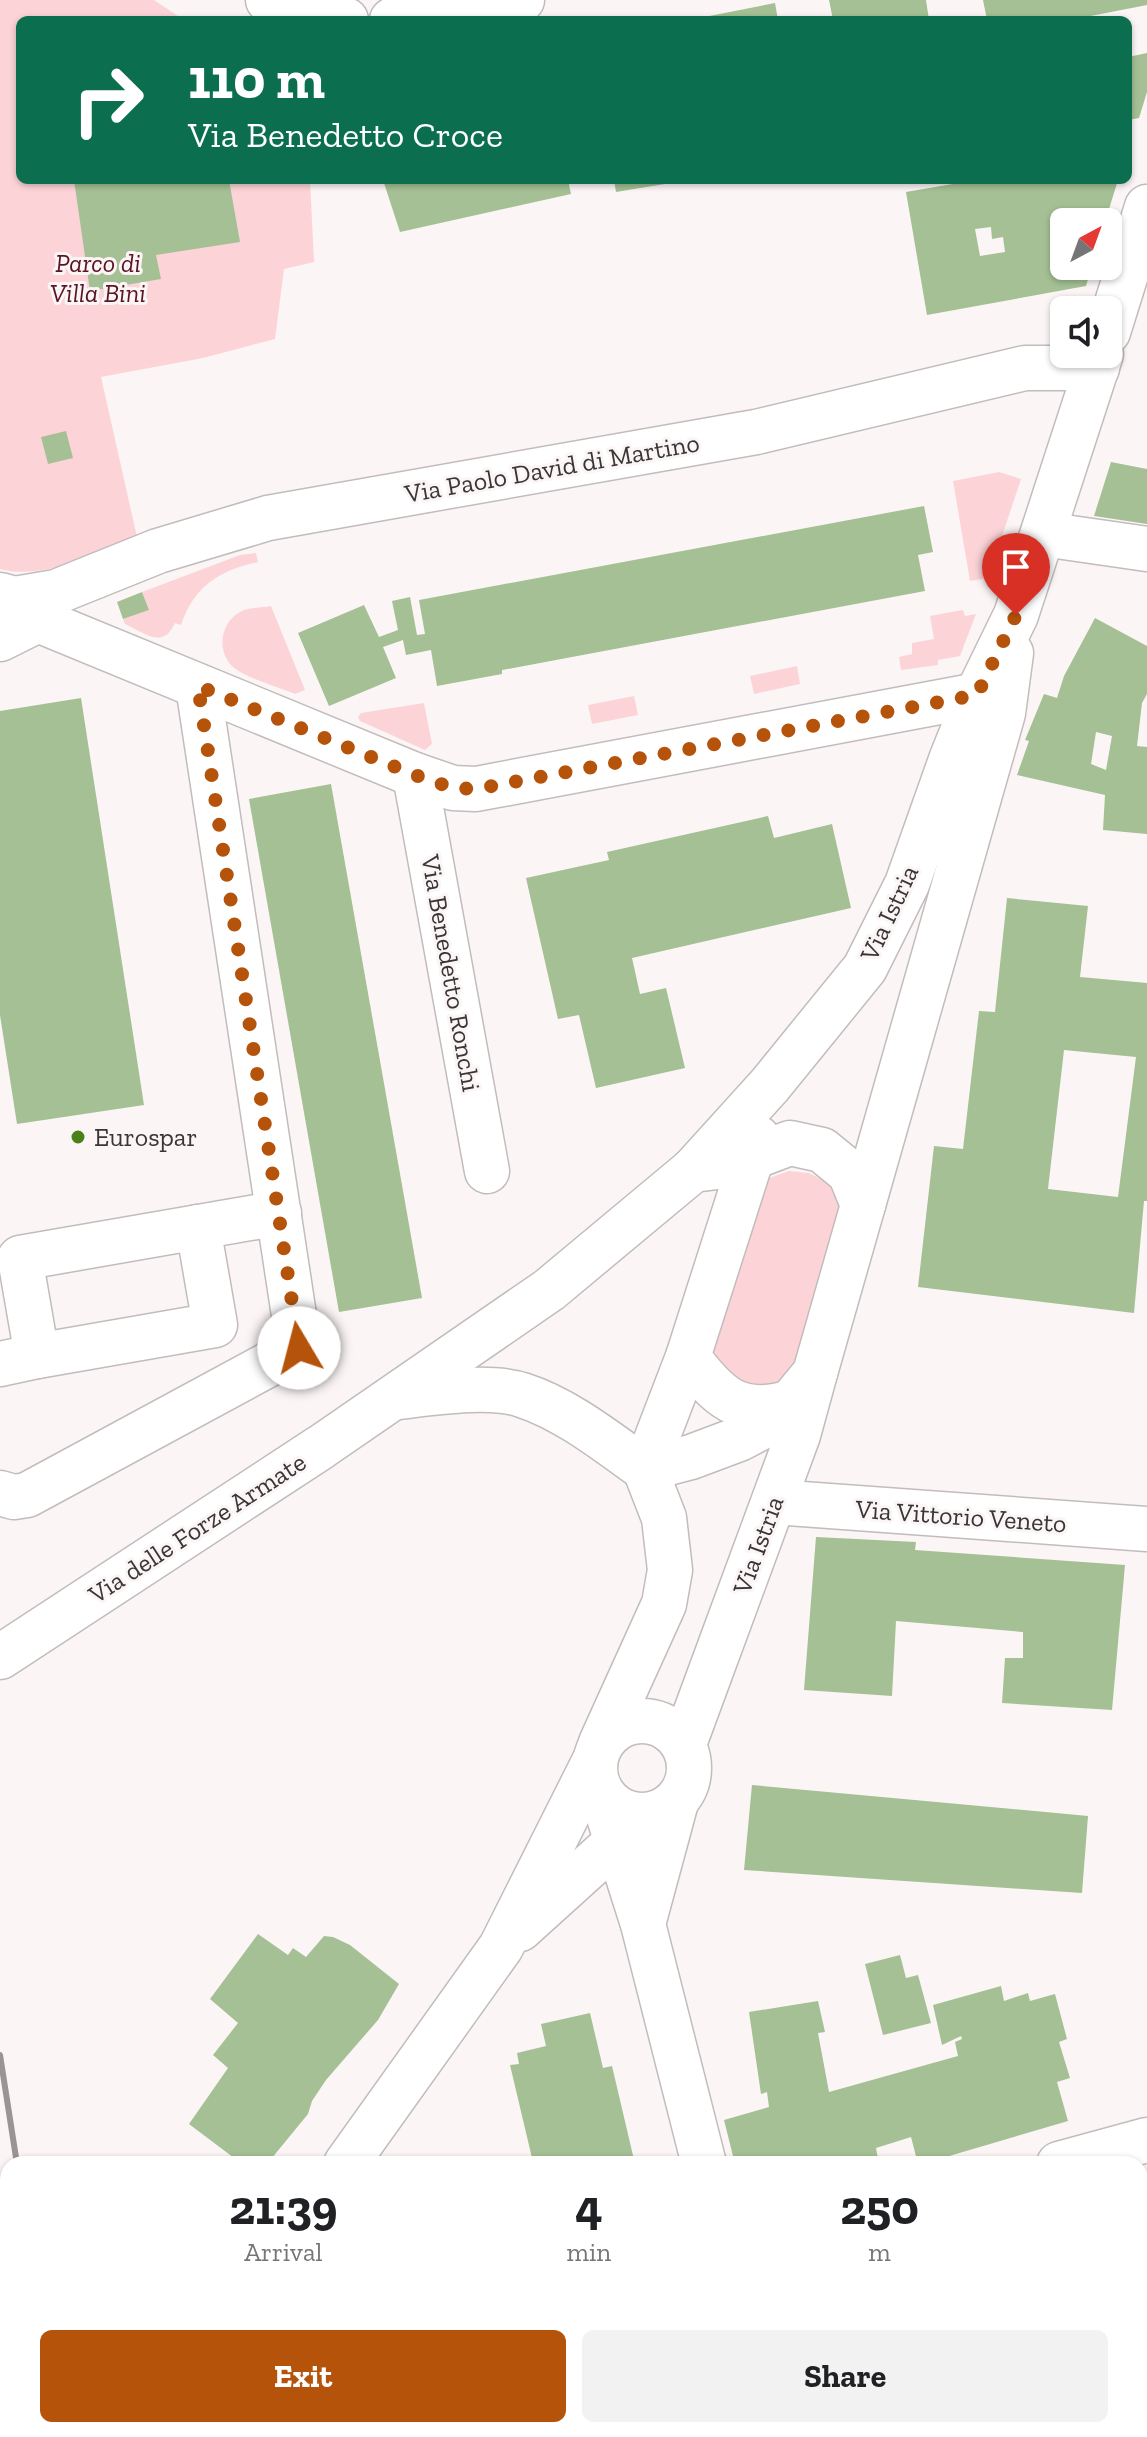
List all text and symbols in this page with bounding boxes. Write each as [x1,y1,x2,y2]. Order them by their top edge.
text: 110 m [188,45,325,112]
icon: right [56,48,160,152]
text: Via Benedetto Croce [188,113,503,156]
north arrow [1050,208,1122,280]
map controls [1050,208,1122,368]
park label: Parco di Villa Bini [50,247,146,309]
button: sound [1050,296,1122,368]
street label: Via Paolo David di Martino [401,426,702,510]
pin [982,533,1050,615]
icon: arrive [994,545,1038,589]
street label: Via Benedetto Ronchi [414,851,488,1094]
street label: Via Istria [853,860,925,967]
place label: Eurospar [94,1121,197,1153]
marker: Eurospar [69,1128,87,1146]
position arrow [257,1306,341,1390]
street label: Via delle Forze Armate [81,1446,312,1611]
street label: Via Istria [725,1491,791,1599]
street label: Via Vittorio Veneto [853,1493,1068,1539]
text: 21:39 [229,2179,337,2236]
text: 4 [575,2179,603,2236]
text: 250 [840,2179,919,2236]
text: Arrival [244,2236,322,2268]
text: min [567,2236,611,2268]
text: m [868,2236,891,2268]
button: Exit [40,2330,566,2422]
button: Share [582,2330,1108,2422]

